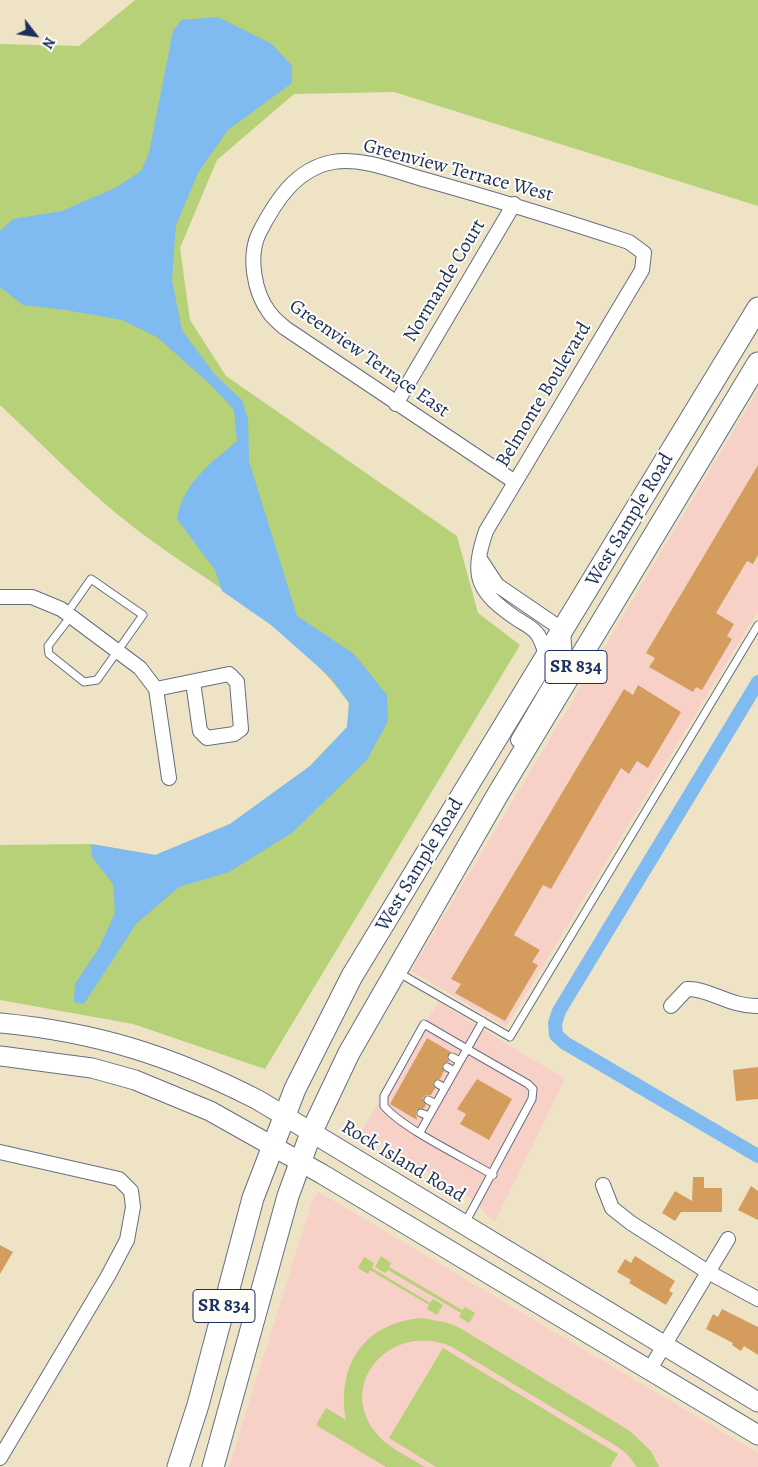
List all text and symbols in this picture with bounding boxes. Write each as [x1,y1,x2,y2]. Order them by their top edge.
north arrow [10,10,60,60]
text: N [38,34,59,52]
street label: Greenview Terrace West [361,134,555,208]
street label: Normande Court [399,215,491,347]
street label: Greenview Terrace East [284,295,454,423]
street label: Belmonte Boulevard [491,318,597,472]
street label: West Sample Road [581,449,679,591]
road number: SR 834 [545,650,607,684]
street label: West Sample Road [371,794,469,936]
street label: Rock Island Road [337,1116,469,1208]
road number: SR 834 [193,1290,255,1322]

